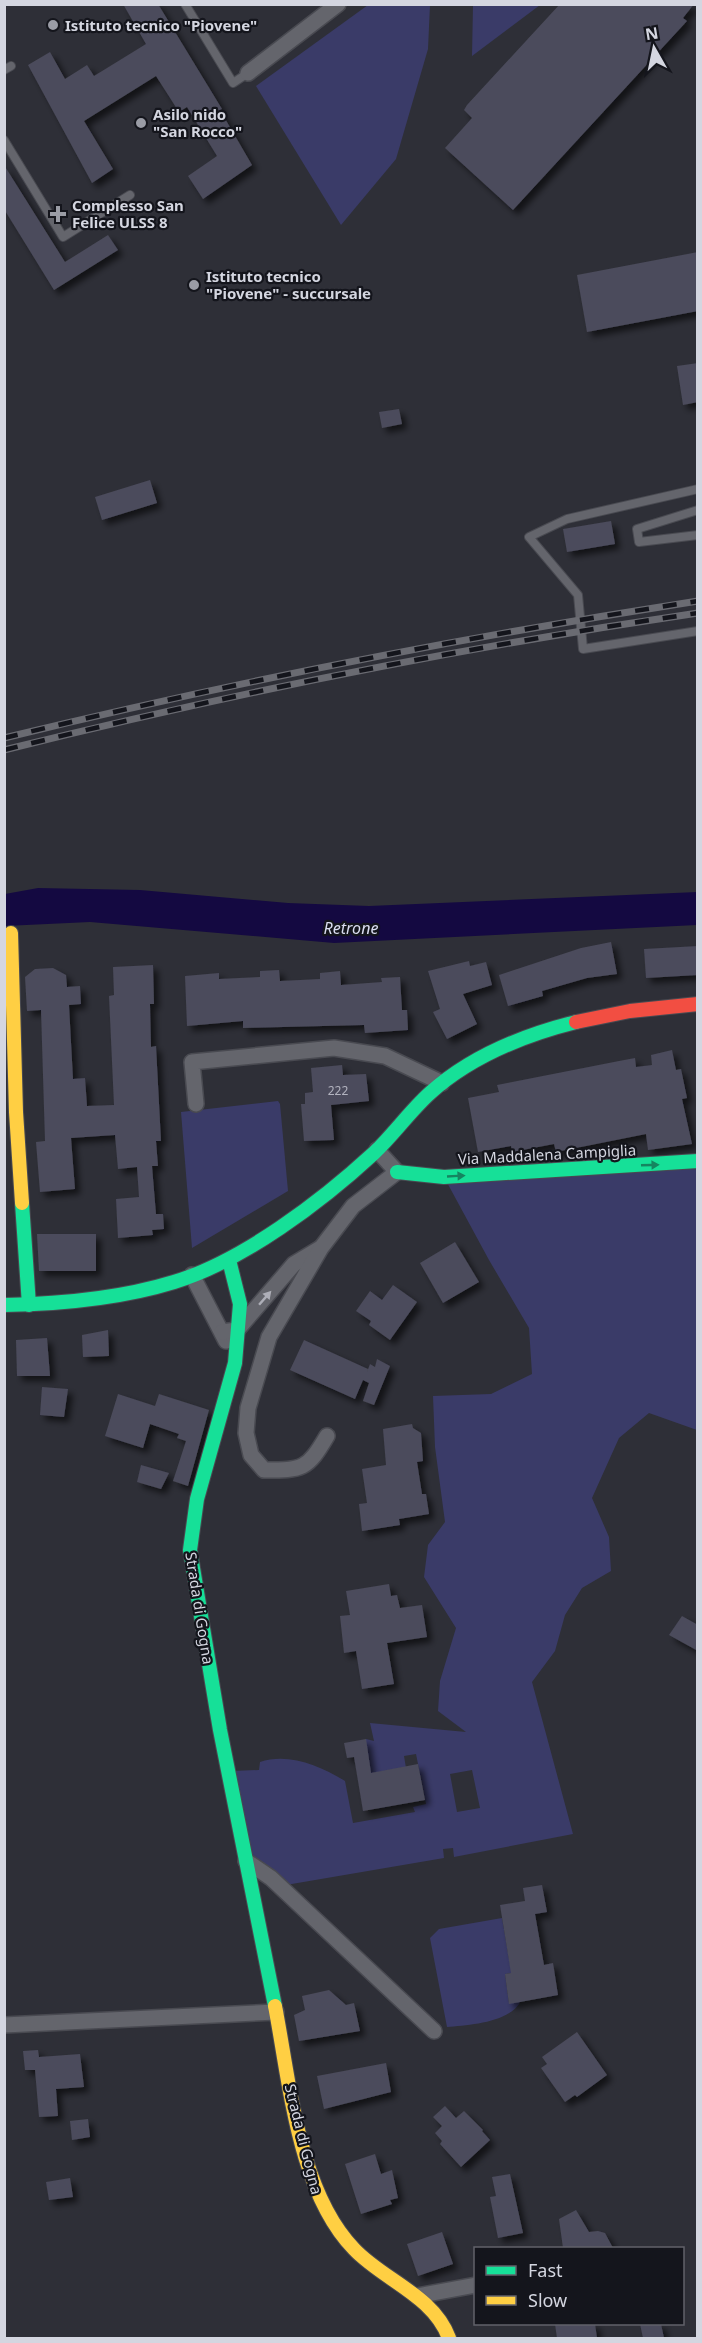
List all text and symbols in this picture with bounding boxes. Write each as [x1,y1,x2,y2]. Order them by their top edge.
place label: Istituto tecnico "Piovene" [65,15,257,35]
marker: Istituto tecnico "Piovene" [46,18,60,32]
north arrow [624,18,684,78]
text: N [644,21,660,45]
place label: Asilo nido "San Rocco" [153,104,242,141]
marker: Asilo nido "San Rocco" [134,116,148,130]
place label: Complesso San Felice ULSS 8 [72,195,184,232]
marker: Complesso San Felice ULSS 8 [49,205,67,223]
place label: Istituto tecnico "Piovene" - succursale [206,266,371,303]
marker: Istituto tecnico "Piovene" - succursale [187,278,201,292]
water label: Retrone [324,917,378,939]
house number: 222 [328,1082,348,1099]
street label: Via Maddalena Campiglia [457,1139,637,1169]
one-way arrow [641,1161,660,1170]
one-way arrow [446,1171,465,1180]
one-way arrow [258,1290,272,1305]
street label: Strada di Gogna [181,1550,219,1666]
street label: Strada di Gogna [281,2082,327,2196]
legend [474,2247,684,2325]
text: Fast [528,2258,563,2282]
text: Slow [528,2288,567,2312]

